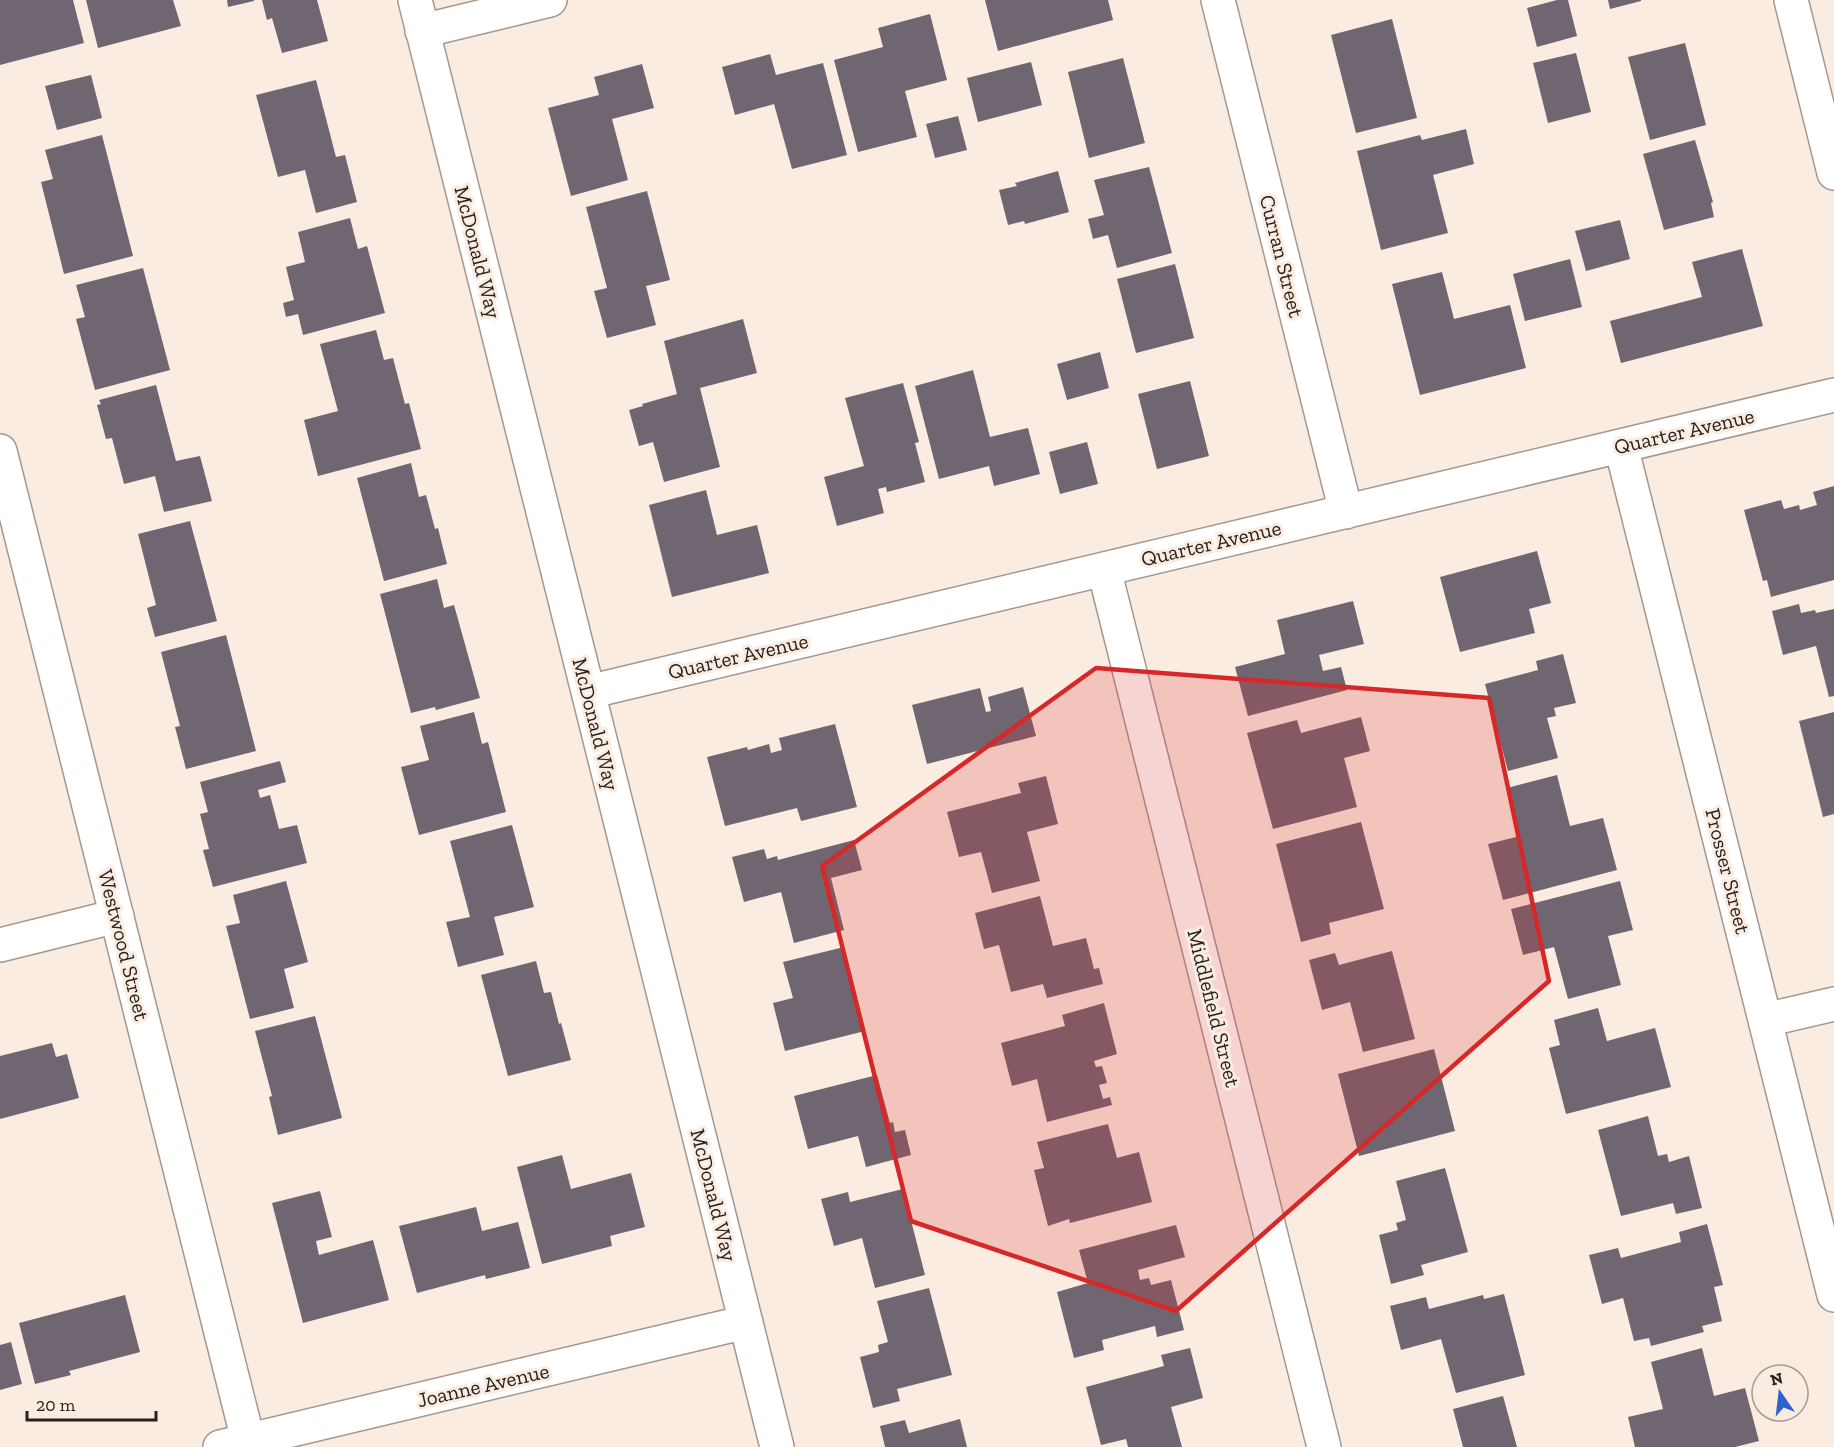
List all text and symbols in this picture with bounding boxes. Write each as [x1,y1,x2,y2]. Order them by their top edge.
street label: McDonald Way [449,183,507,321]
street label: Curran Street [1255,192,1309,320]
street label: Quarter Avenue [1612,403,1757,459]
street label: Quarter Avenue [1139,515,1284,571]
street label: Quarter Avenue [666,628,811,684]
street label: McDonald Way [567,655,625,793]
street label: Prosser Street [1700,806,1756,937]
street label: Westwood Street [93,867,155,1023]
street label: Middlefield Street [1182,926,1246,1090]
street label: McDonald Way [685,1126,743,1264]
street label: Joanne Avenue [415,1358,551,1412]
north arrow [1750,1363,1810,1423]
text: N [1768,1368,1785,1390]
scale bar [27,1384,156,1422]
text: 20 m [36,1394,76,1416]

